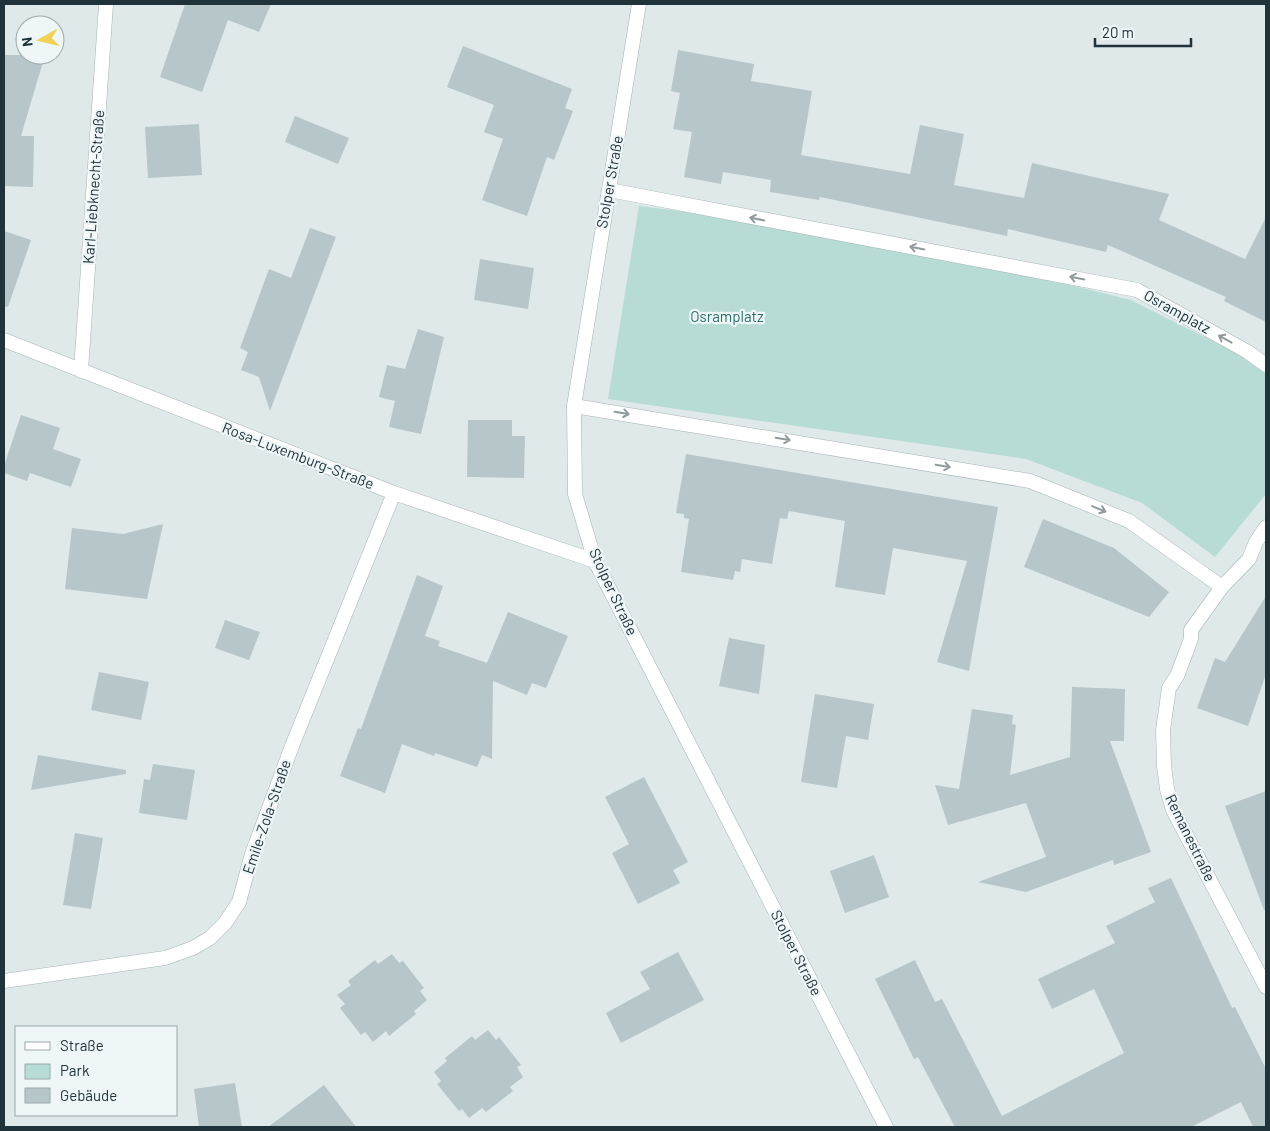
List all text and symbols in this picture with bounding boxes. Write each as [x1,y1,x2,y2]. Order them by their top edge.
north arrow [15,15,65,65]
scale bar [1095,15,1191,47]
text: 20 m [1102,23,1134,41]
text: N [18,36,36,48]
street label: Karl-Liebknecht-Straße [79,109,107,265]
street label: Stolper Straße [592,134,626,230]
one-way arrow [750,213,766,223]
one-way arrow [909,243,925,253]
one-way arrow [1069,273,1085,283]
street label: Osramplatz [1141,285,1214,337]
park label: Osramplatz [690,307,764,325]
one-way arrow [1218,334,1233,344]
one-way arrow [614,408,630,418]
street label: Rosa-Luxemburg-Straße [220,418,377,492]
one-way arrow [774,435,790,445]
one-way arrow [935,462,951,472]
one-way arrow [1091,505,1106,514]
street label: Stolper Straße [586,545,642,638]
street label: Emile-Zola-Straße [238,757,294,876]
street label: Remanestraße [1162,791,1220,884]
street label: Stolper Straße [768,907,826,998]
legend [15,1026,178,1116]
text: Straße [60,1036,104,1054]
text: Park [60,1061,90,1079]
text: Gebäude [60,1086,117,1104]

